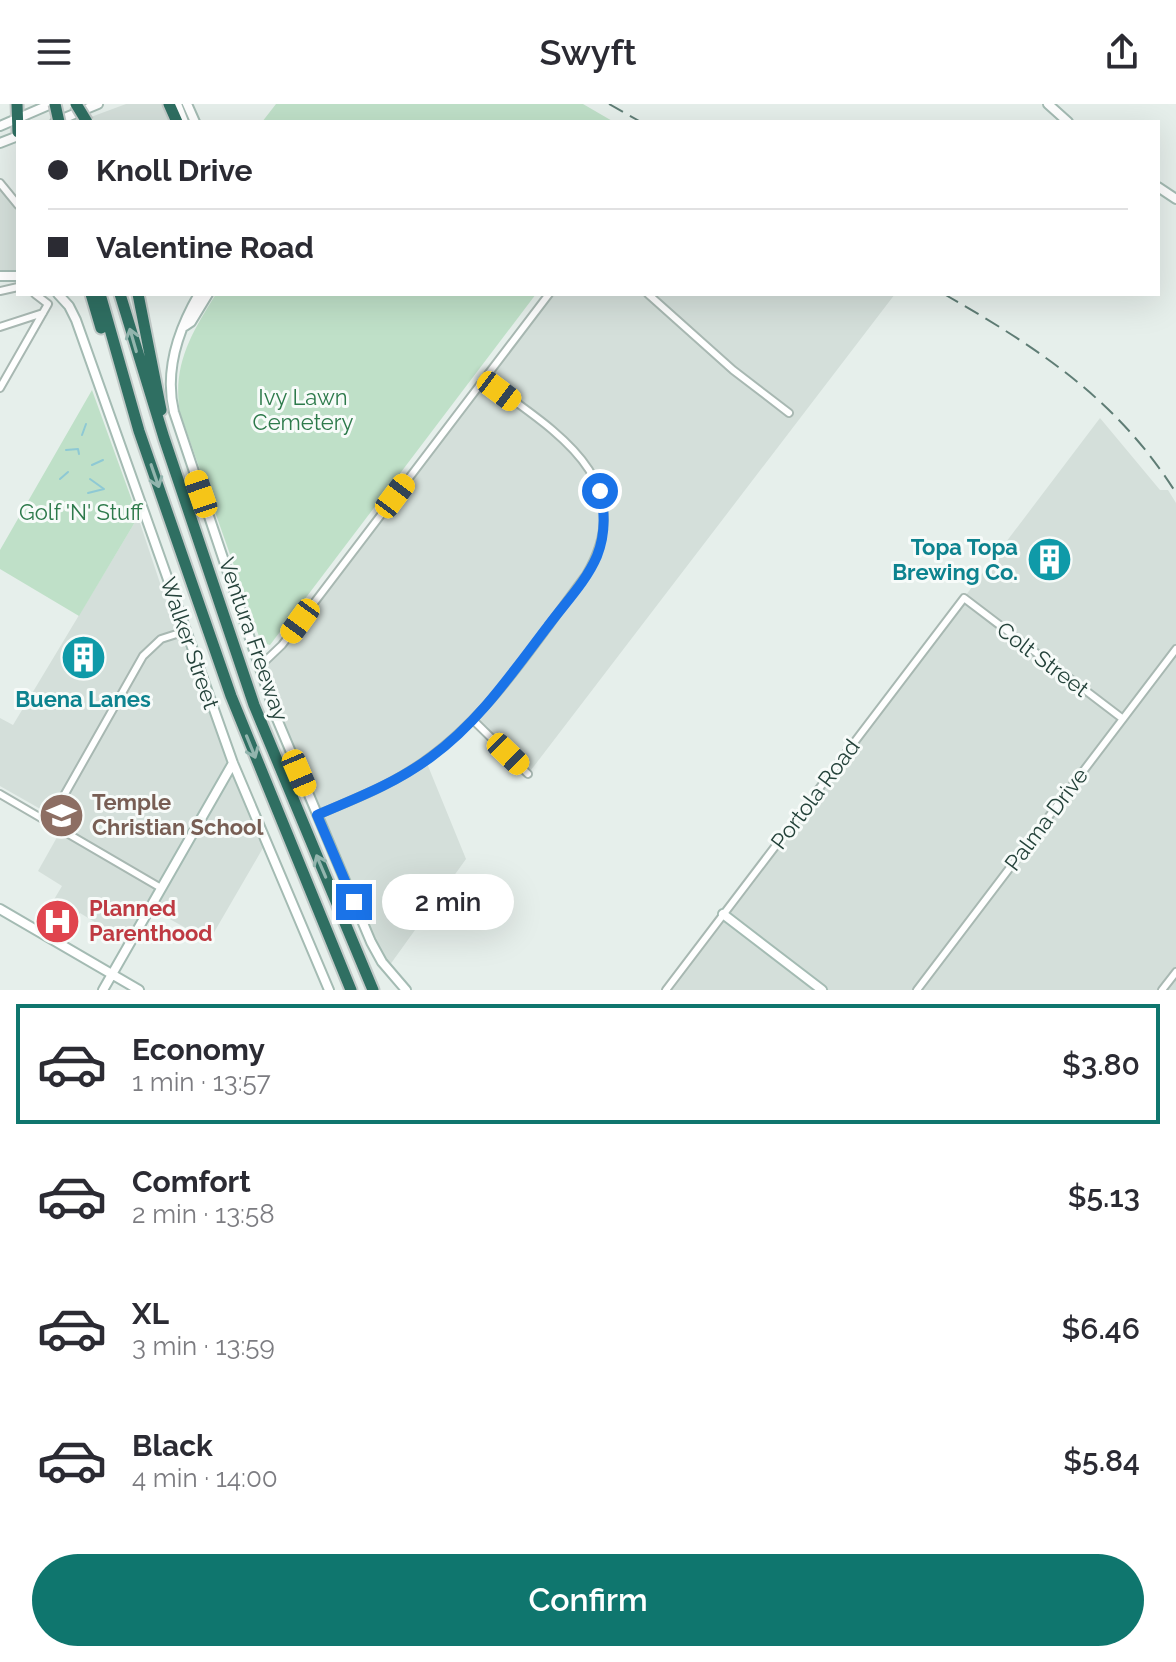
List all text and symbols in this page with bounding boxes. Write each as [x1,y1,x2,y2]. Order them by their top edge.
icon: menu [32,30,76,74]
icon: share [1100,30,1144,74]
text: Swyft [540,31,636,73]
text: Knoll Drive [96,153,252,188]
text: Valentine Road [96,230,314,265]
one-way arrow [124,327,139,353]
car [473,367,525,415]
park label: Ivy Lawn Cemetery [253,384,353,435]
one-way arrow [148,463,163,488]
car [182,467,220,521]
car [371,470,419,522]
route start [582,473,618,509]
park label: Golf 'N' Stuff [19,499,144,525]
place label: Topa Topa Brewing Co. [892,534,1018,585]
building icon: Topa Topa Brewing Co. [1025,536,1073,584]
street label: Ventura Freeway [214,554,294,724]
street label: Walker Street [155,574,225,713]
car [276,595,324,647]
street label: Colt Street [992,616,1095,702]
building icon: Buena Lanes [59,634,107,682]
place label: Buena Lanes [15,686,151,712]
car [482,729,534,779]
one-way arrow [245,734,259,759]
street label: Portola Road [765,734,865,854]
car [279,746,319,800]
street label: Palma Drive [999,762,1093,875]
place label: Temple Christian School [92,789,264,840]
school or university icon: Temple Christian School [37,791,85,839]
one-way arrow [312,855,327,879]
callout: 2 min [382,874,514,930]
route end [336,884,372,920]
text: 2 min [415,887,481,917]
place label: Planned Parenthood [89,895,213,946]
hospital icon: Planned Parenthood [34,897,82,945]
icon: car [36,1028,108,1100]
text: Economy [132,1032,265,1067]
text: $3.80 [1062,1047,1140,1082]
text: 1 min · 13:57 [132,1067,271,1097]
icon: car [36,1160,108,1232]
text: Comfort [132,1164,251,1199]
text: $5.13 [1068,1179,1140,1214]
text: 2 min · 13:58 [132,1199,275,1229]
icon: car [36,1292,108,1364]
text: XL [132,1296,169,1331]
text: $6.46 [1061,1311,1140,1346]
text: 3 min · 13:59 [132,1331,275,1361]
icon: car [36,1424,108,1496]
text: Black [132,1428,213,1463]
text: $5.84 [1063,1443,1140,1478]
text: 4 min · 14:00 [132,1463,278,1493]
button: Confirm [32,1554,1144,1646]

